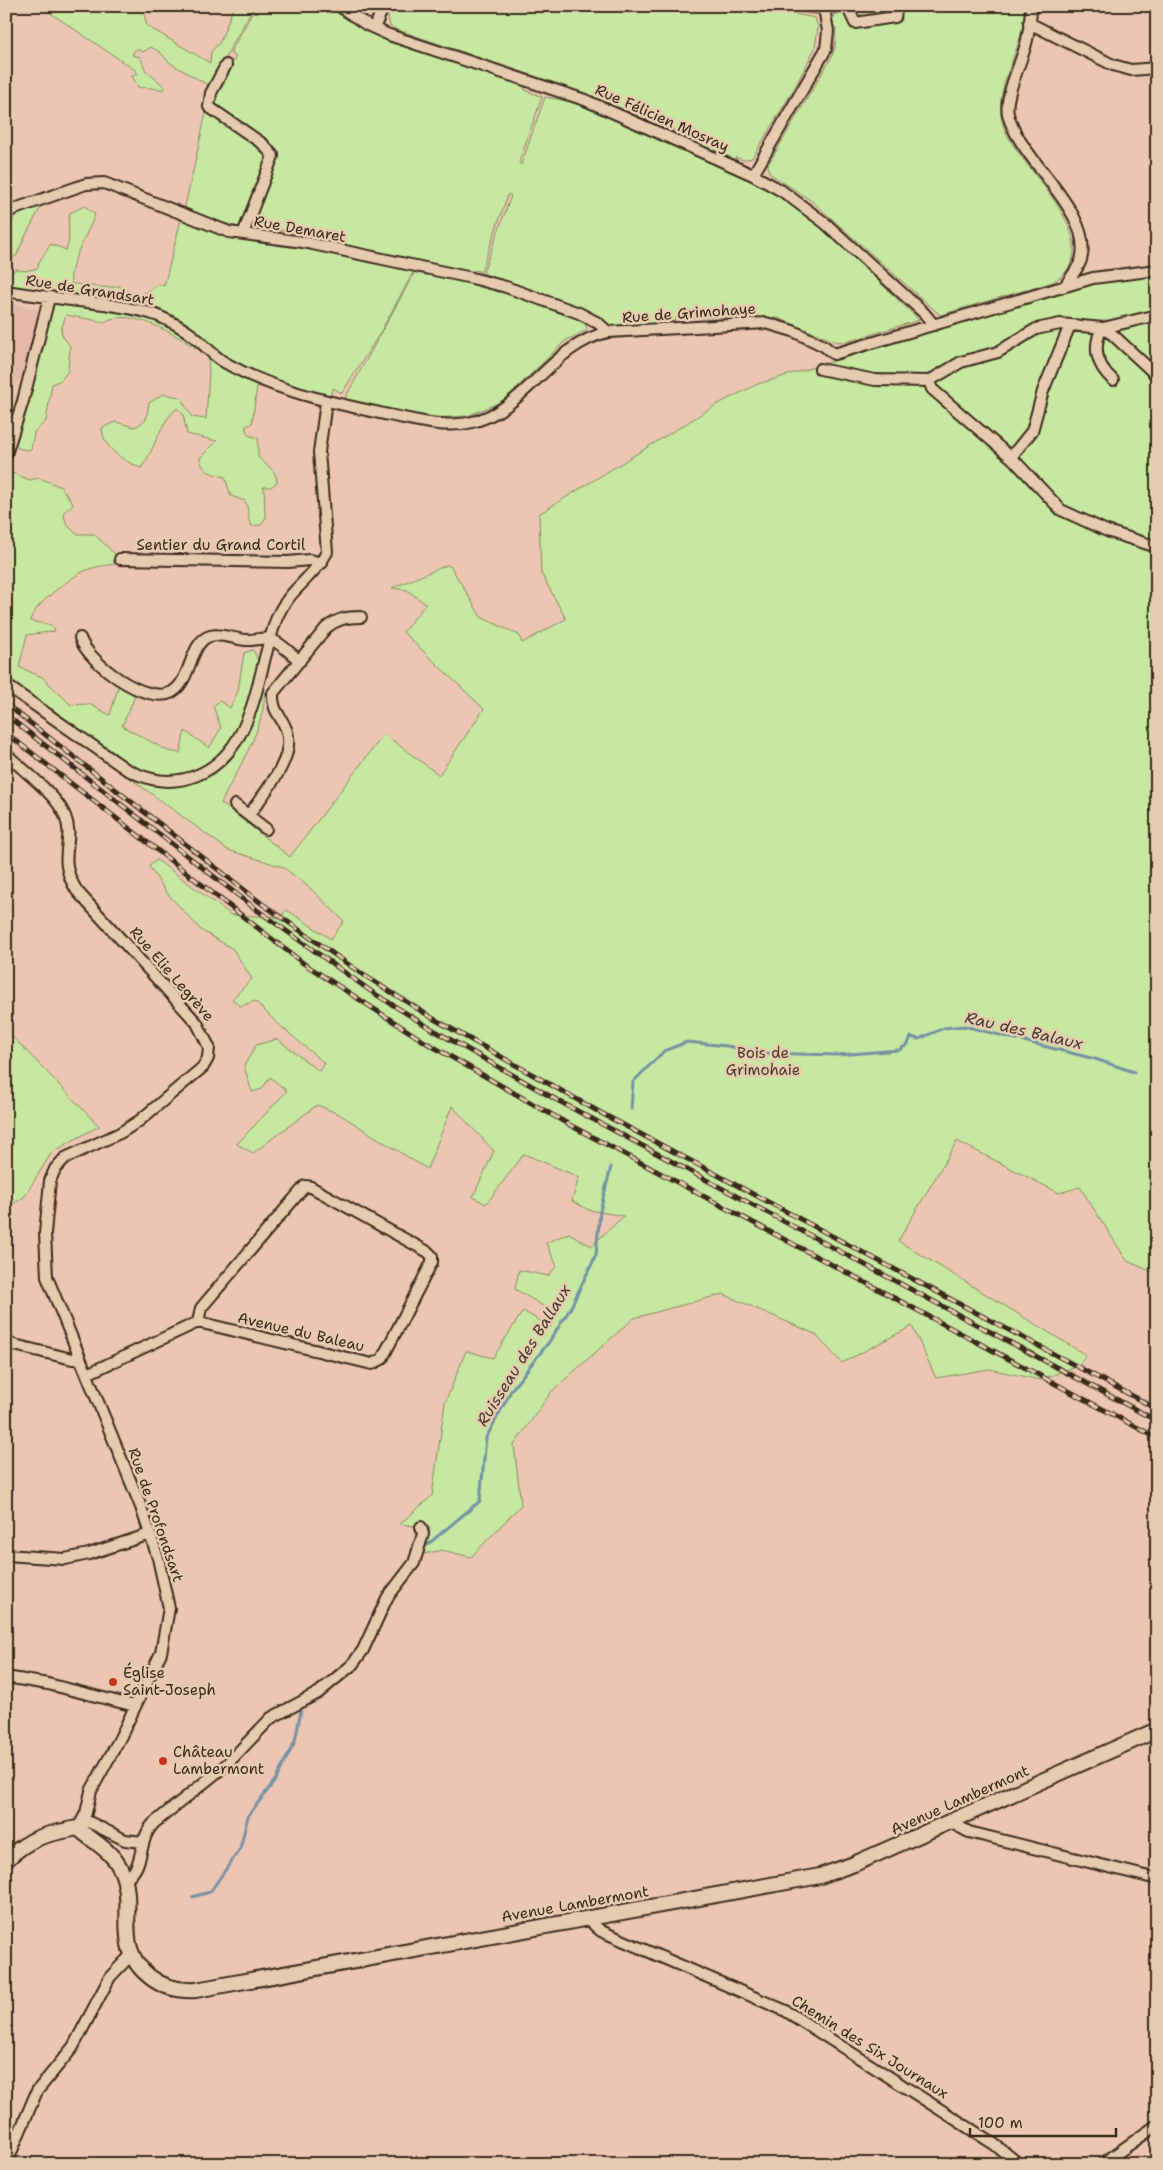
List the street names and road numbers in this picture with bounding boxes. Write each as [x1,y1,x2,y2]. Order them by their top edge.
street label: Rue Félicien Mosray [592,79,732,157]
street label: Rue Demaret [252,211,348,247]
street label: Rue de Grandsart [24,270,156,310]
street label: Rue de Grimohaye [621,298,757,328]
street label: Sentier du Grand Cortil [136,535,306,555]
street label: Rue Elie Legrève [125,922,219,1026]
street label: Avenue du Baleau [236,1308,366,1356]
street label: Rue de Profondsart [124,1445,188,1585]
street label: Avenue Lambermont [888,1760,1032,1840]
street label: Avenue Lambermont [500,1881,650,1927]
street label: Chemin des Six Journaux [788,1990,952,2104]

